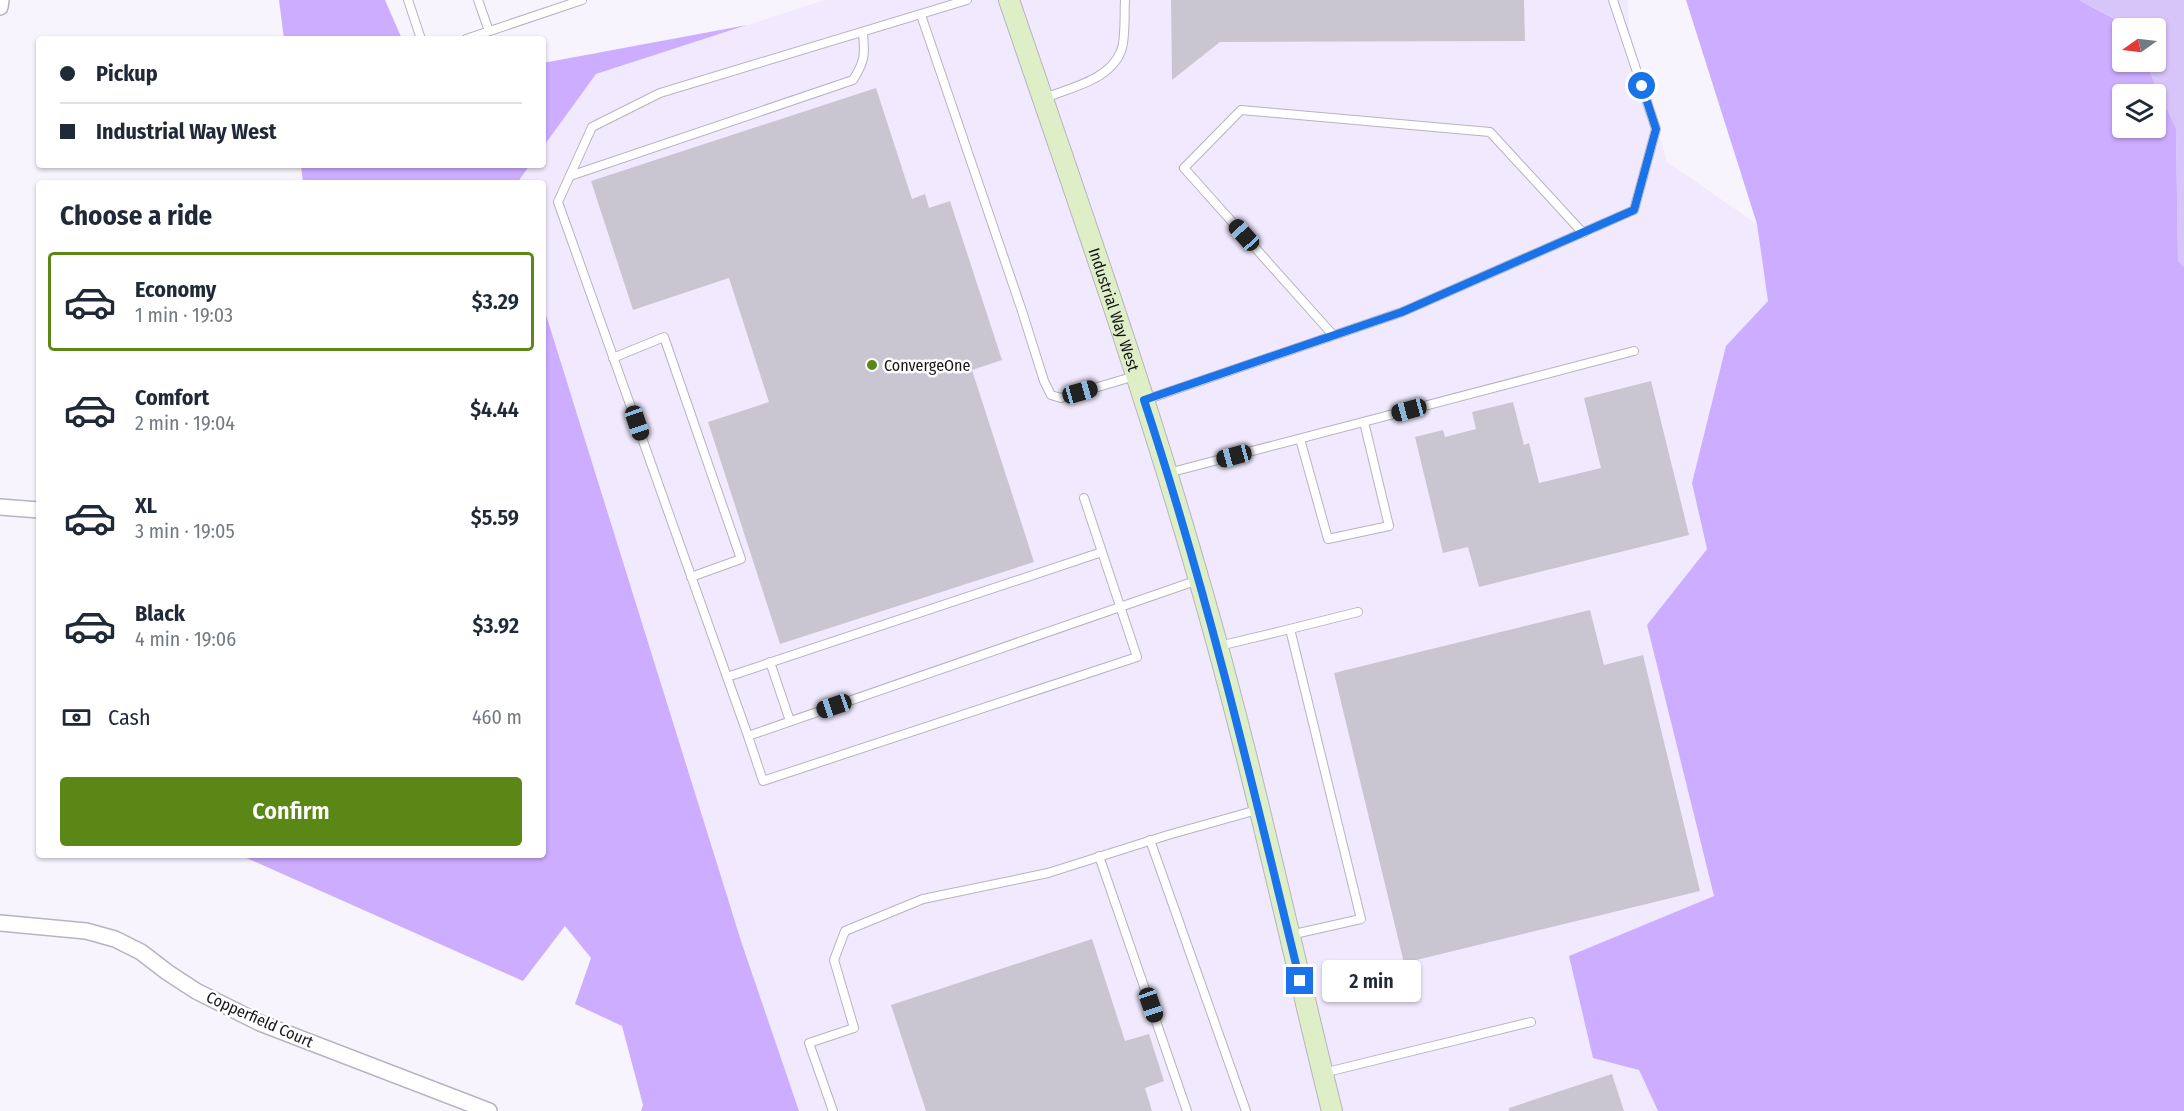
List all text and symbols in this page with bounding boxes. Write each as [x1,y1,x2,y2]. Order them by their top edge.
north arrow [2112,18,2166,72]
map controls [2112,18,2166,138]
text: Pickup [96,60,158,87]
route start [1628,72,1655,99]
button: layers [2112,84,2166,138]
text: Industrial Way West [96,118,277,145]
text: Choose a ride [60,200,212,232]
car [1225,216,1263,254]
street label: Industrial Way West [1085,246,1143,375]
icon: car [63,275,117,329]
text: Economy [135,276,216,303]
text: $3.29 [472,288,519,315]
text: 1 min · 19:03 [135,303,233,327]
place label: ConvergeOne [884,356,971,375]
marker: ConvergeOne [865,358,879,372]
car [1060,378,1100,406]
icon: car [63,383,117,437]
text: Comfort [135,384,209,411]
text: $4.44 [470,396,519,423]
car [1389,397,1429,423]
car [623,403,651,443]
text: 2 min · 19:04 [135,411,235,435]
car [1214,443,1254,469]
icon: car [63,491,117,545]
text: XL [135,492,157,519]
text: $5.59 [471,504,519,531]
text: 3 min · 19:05 [135,519,235,543]
icon: car [63,599,117,653]
text: Black [135,600,185,627]
text: $3.92 [472,612,519,639]
text: 4 min · 19:06 [135,627,236,651]
car [814,692,854,720]
icon: cash [60,701,93,734]
text: Cash [108,704,151,731]
text: 460 m [472,705,522,729]
button: Confirm [60,777,522,846]
callout: 2 min [1321,960,1420,1002]
route end [1286,967,1313,994]
text: 2 min [1349,969,1394,993]
car [1137,985,1165,1025]
street label: Copperfield Court [203,987,317,1052]

